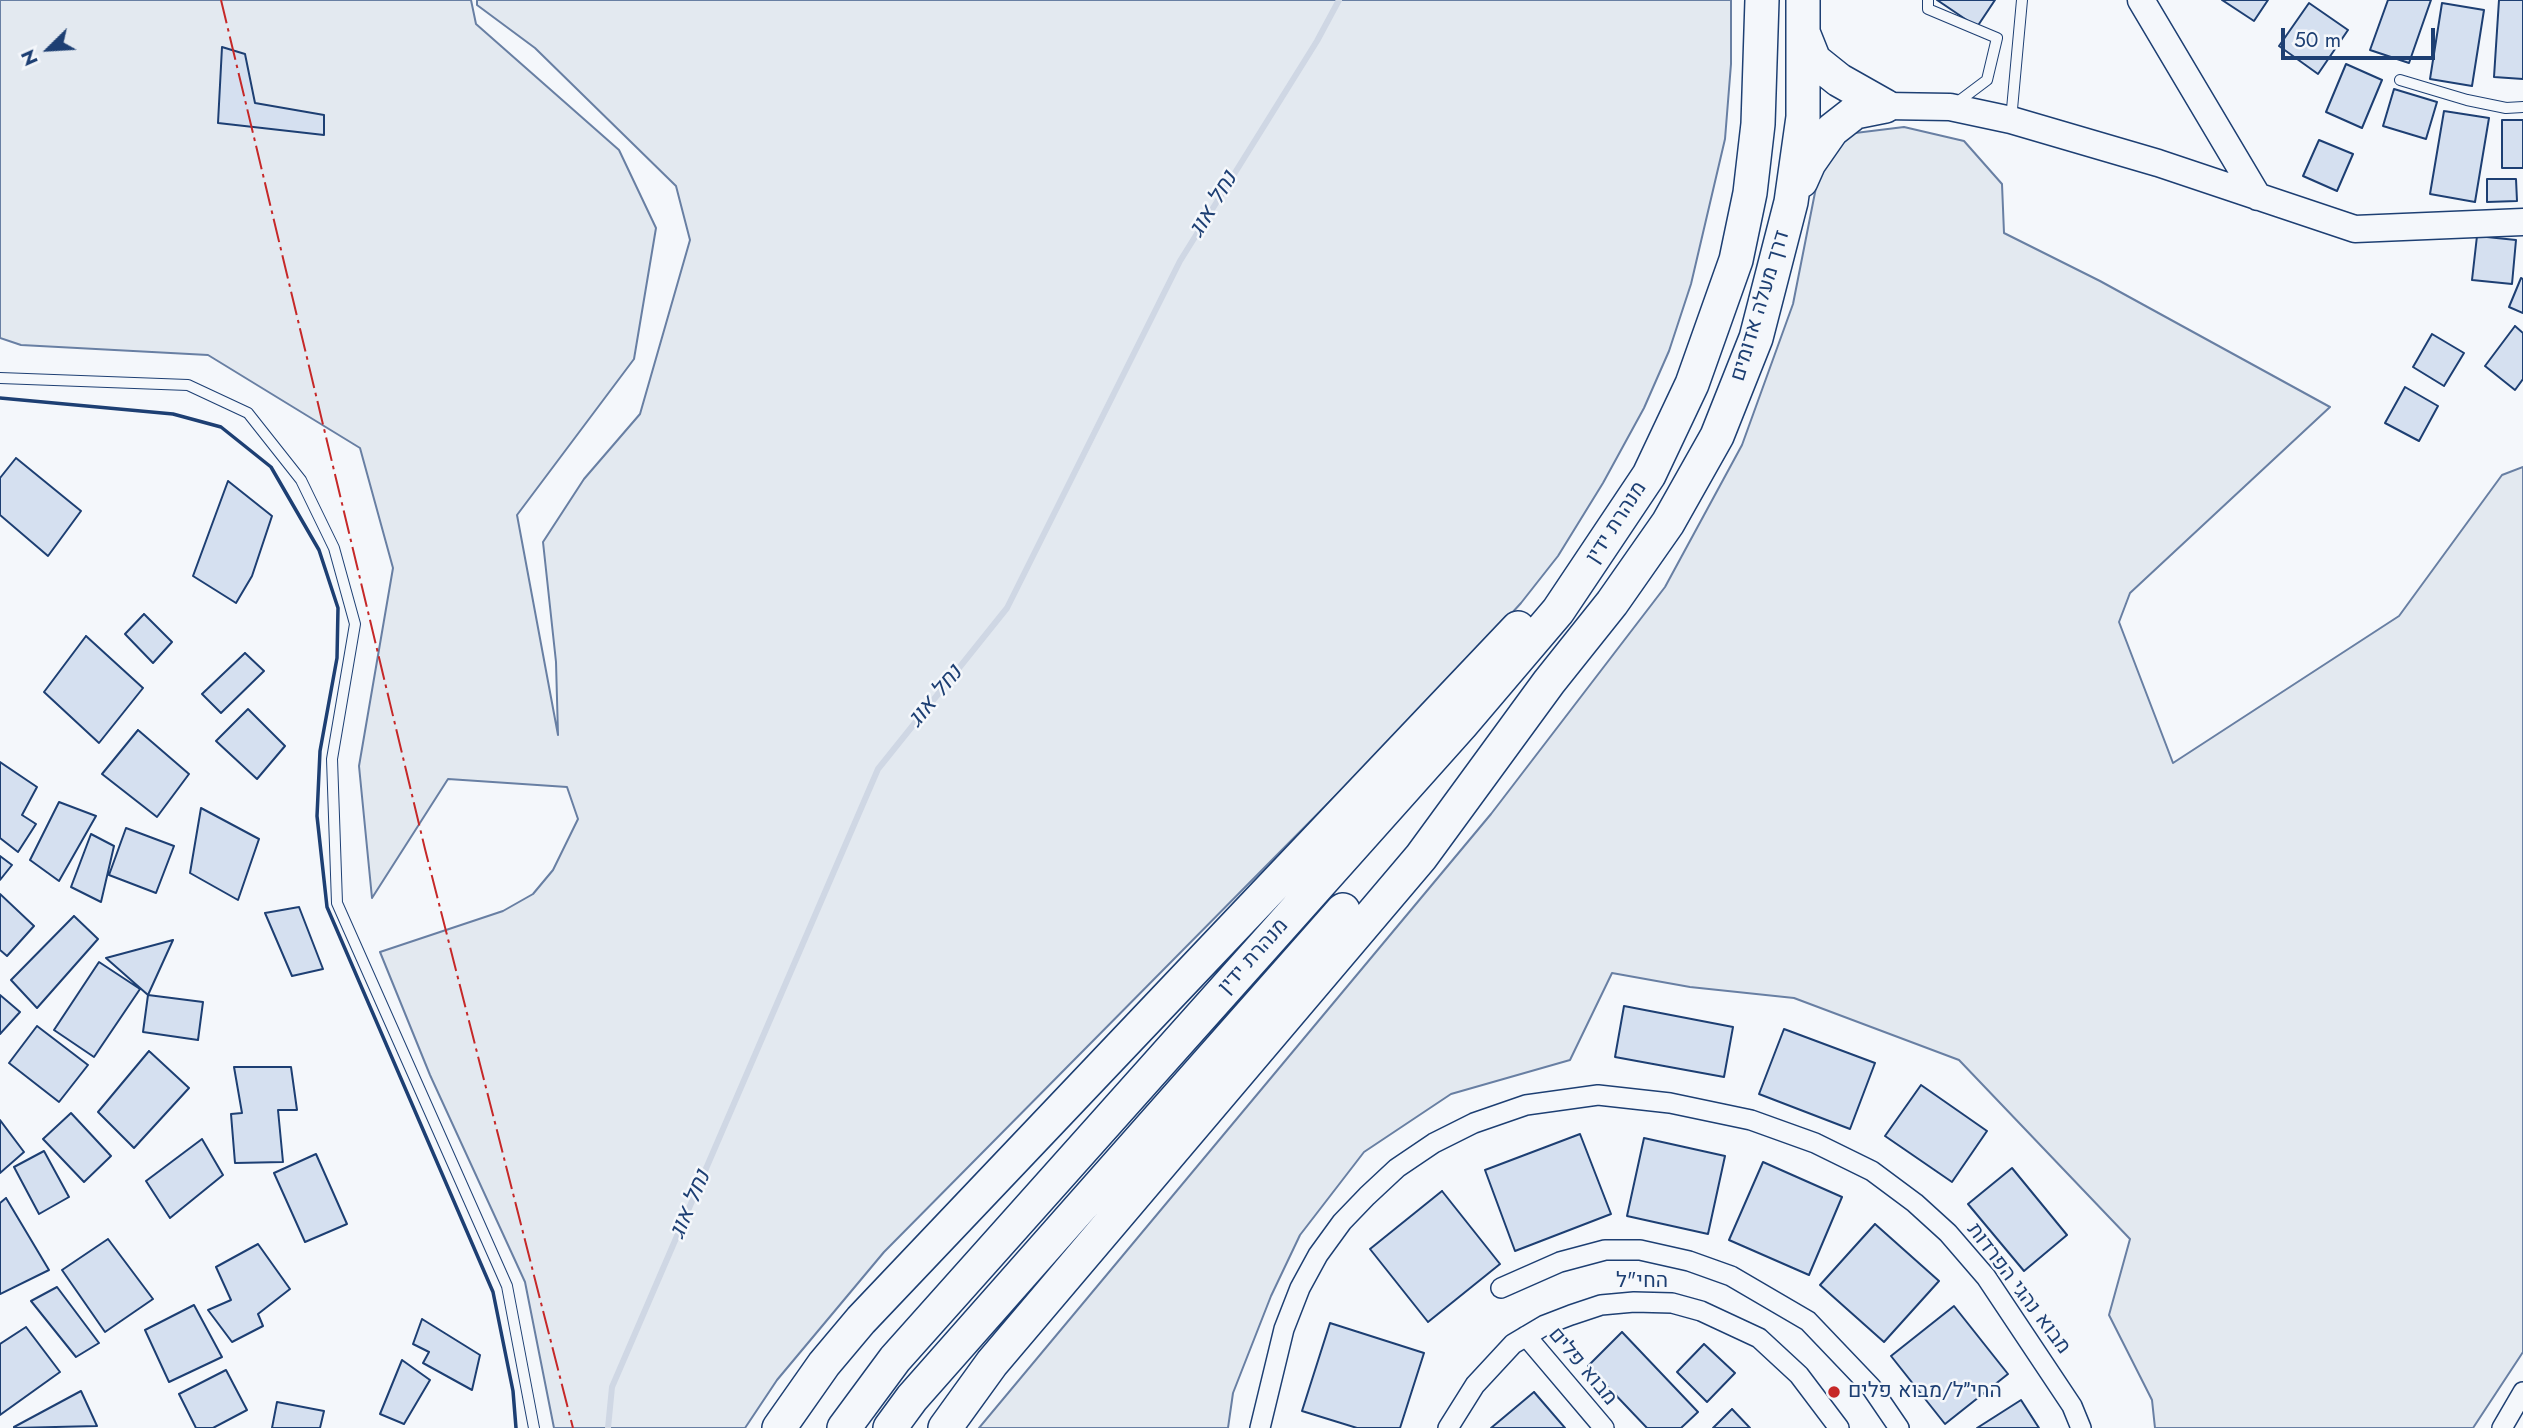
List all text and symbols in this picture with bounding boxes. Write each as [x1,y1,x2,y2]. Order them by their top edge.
north arrow [14,14,84,84]
scale bar [2285,14,2439,58]
text: 50 m [2294,25,2341,55]
text: N [14,45,45,70]
water label: נחל אוג [1184,167,1244,243]
street label: דרך מעלה אדומים [1726,228,1796,384]
street label: מנהרת ידין [1581,477,1653,569]
water label: נחל אוג [903,661,969,733]
street label: מנהרת ידין [1214,914,1294,1000]
water label: נחל אוג [664,1167,718,1243]
street label: מבוא נהגי הפרדות [1961,1219,2075,1359]
street label: החי"ל [1616,1269,1668,1295]
street label: מבוא פלים [1542,1323,1622,1411]
place label: החי״ל/מבוא פלים [1848,1379,2002,1405]
marker: החי״ל/מבוא פלים [1826,1384,1842,1400]

